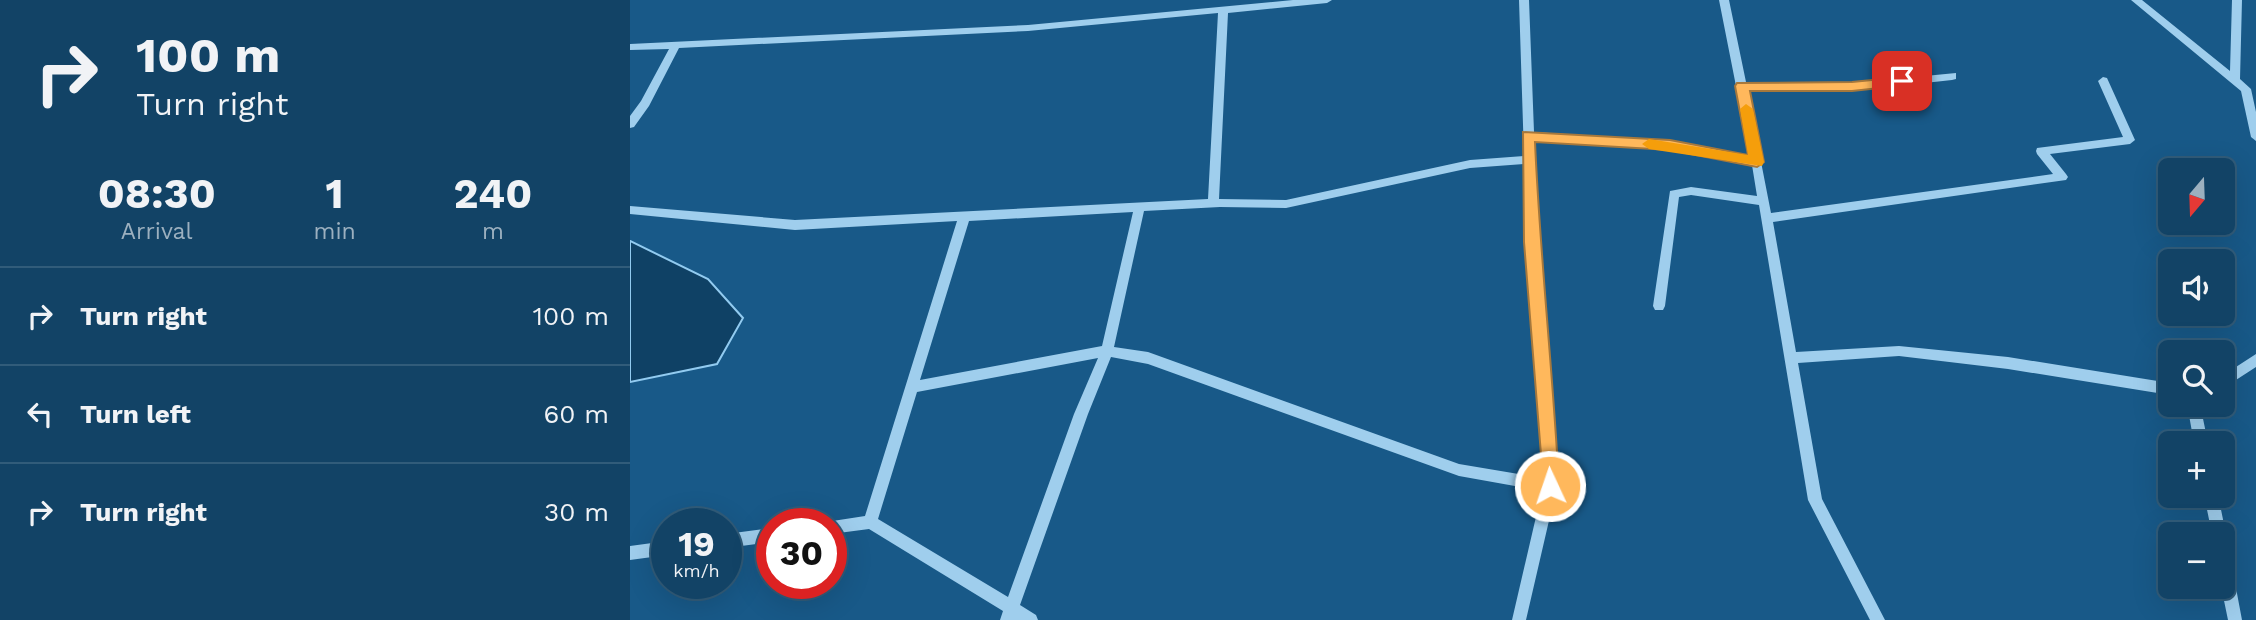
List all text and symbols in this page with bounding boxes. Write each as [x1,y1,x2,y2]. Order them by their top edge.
text: 100 m [136,26,280,84]
icon: right [21,28,112,119]
pin [1872,51,1932,111]
icon: arrive [1883,62,1921,100]
text: Turn right [136,85,288,123]
north arrow [2158,158,2235,234]
map controls [2158,158,2235,599]
text: 08:30 [98,169,216,218]
text: 1 [326,169,344,218]
text: 240 [454,169,532,218]
text: Arrival [121,218,193,245]
text: min [314,218,356,245]
text: m [482,218,504,245]
button: sound [2158,249,2235,326]
icon: right [21,297,59,335]
text: Turn right [80,301,207,331]
text: 100 m [533,301,609,331]
button: search [2158,340,2235,417]
icon: left [21,395,59,433]
text: Turn left [80,399,191,429]
text: 60 m [543,399,609,429]
button: + [2158,431,2235,508]
position arrow [1513,449,1587,523]
icon: right [21,493,59,531]
text: Turn right [80,497,207,527]
text: 30 m [544,497,609,527]
speed limit sign: 30 [756,508,847,599]
button: − [2158,522,2235,599]
text: 19 [678,523,715,565]
text: km/h [673,560,720,581]

